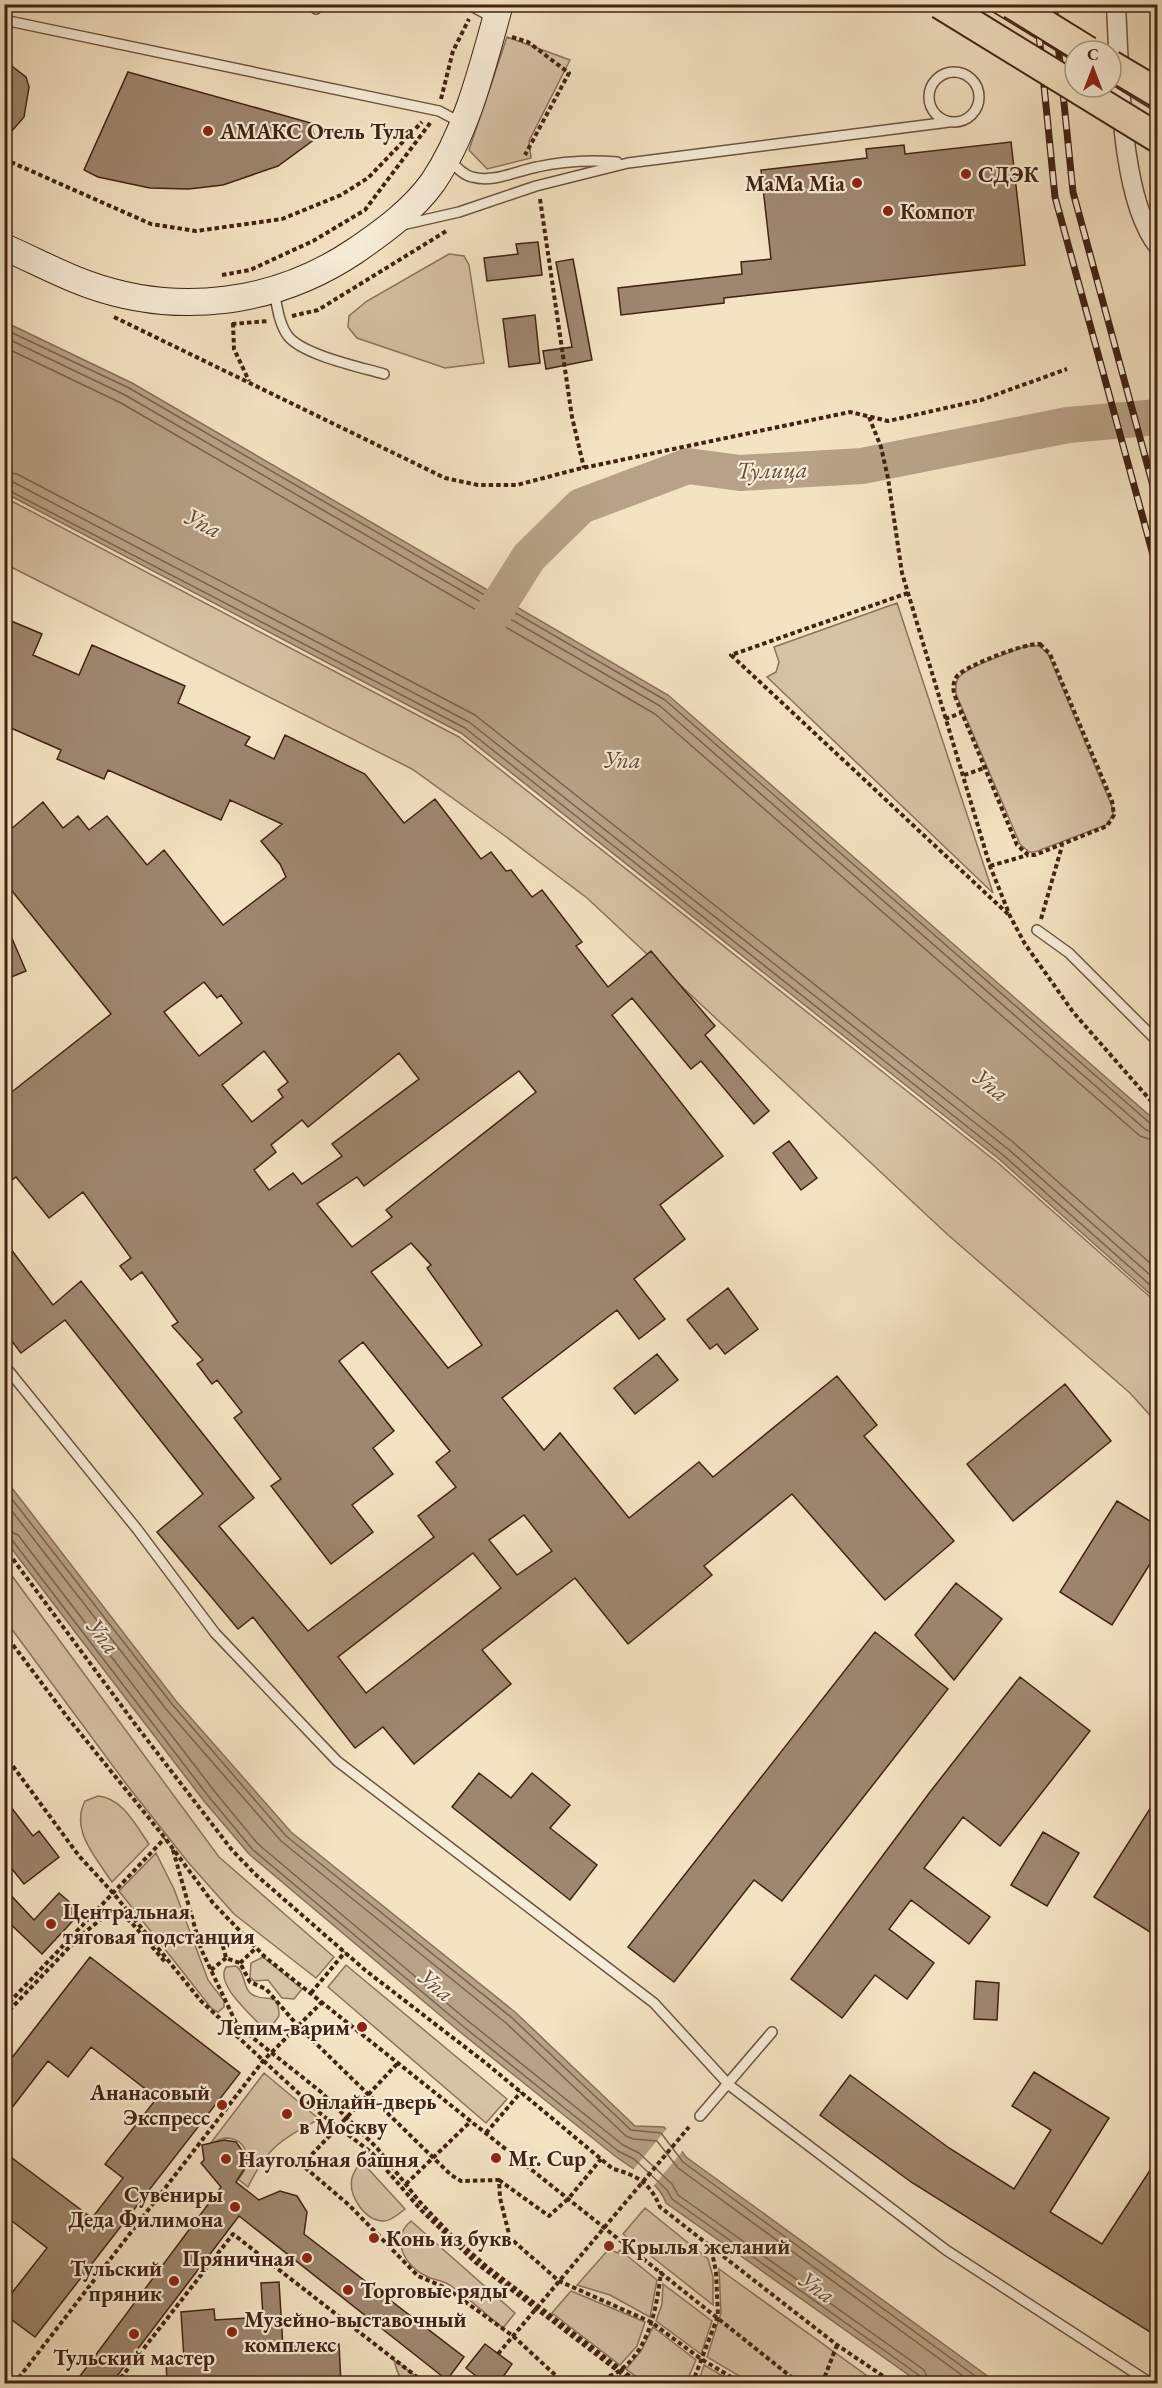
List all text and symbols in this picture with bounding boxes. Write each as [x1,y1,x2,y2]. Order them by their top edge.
north arrow [1063,39,1123,99]
text: С [1087,44,1099,65]
place label: АМАКС Отель Тула [219,117,415,146]
marker: АМАКС Отель Тула [201,124,215,138]
place label: СДЭК [978,160,1040,189]
marker: СДЭК [959,167,973,181]
place label: MaMa Mia [745,169,845,198]
marker: MaMa Mia [850,176,864,190]
place label: Компот [900,197,974,226]
marker: Компот [881,204,895,218]
water label: Тулица [736,453,808,486]
water label: Упа [179,500,227,545]
water label: Упа [603,744,641,775]
water label: Упа [967,1061,1016,1108]
water label: Упа [80,1611,127,1660]
place label: Центральная тяговая подстанция [63,1897,255,1951]
marker: Центральная тяговая подстанция [44,1917,58,1931]
water label: Упа [412,1961,461,2009]
place label: Лепим-варим [217,2013,350,2042]
marker: Лепим-варим [355,2020,369,2034]
place label: Ананасовый Экспресс [89,2078,210,2132]
place label: Онлайн-дверь в Москву [299,2087,437,2141]
marker: Ананасовый Экспресс [215,2098,229,2112]
marker: Онлайн-дверь в Москву [280,2107,294,2121]
place label: Mr. Cup [508,2144,586,2173]
place label: Наугольная башня [238,2145,419,2174]
marker: Mr. Cup [489,2151,503,2165]
marker: Наугольная башня [219,2152,233,2166]
place label: Сувениры Деда Филимона [68,2180,223,2234]
marker: Сувениры Деда Филимона [228,2200,242,2214]
place label: Конь из букв [386,2224,512,2253]
marker: Конь из букв [367,2231,381,2245]
place label: Крылья желаний [621,2232,790,2261]
marker: Крылья желаний [602,2239,616,2253]
place label: Пряничная [182,2244,295,2273]
marker: Пряничная [300,2251,314,2265]
place label: Тульский пряник [70,2254,163,2308]
water label: Упа [793,2263,842,2310]
marker: Тульский пряник [167,2274,181,2288]
place label: Торговые ряды [360,2276,508,2305]
marker: Торговые ряды [341,2283,355,2297]
place label: Музейно-выставочный комплекс [244,2305,467,2359]
marker: Музейно-выставочный комплекс [225,2325,239,2339]
marker: Тульский мастер [127,2327,141,2341]
place label: Тульский мастер [53,2343,215,2372]

